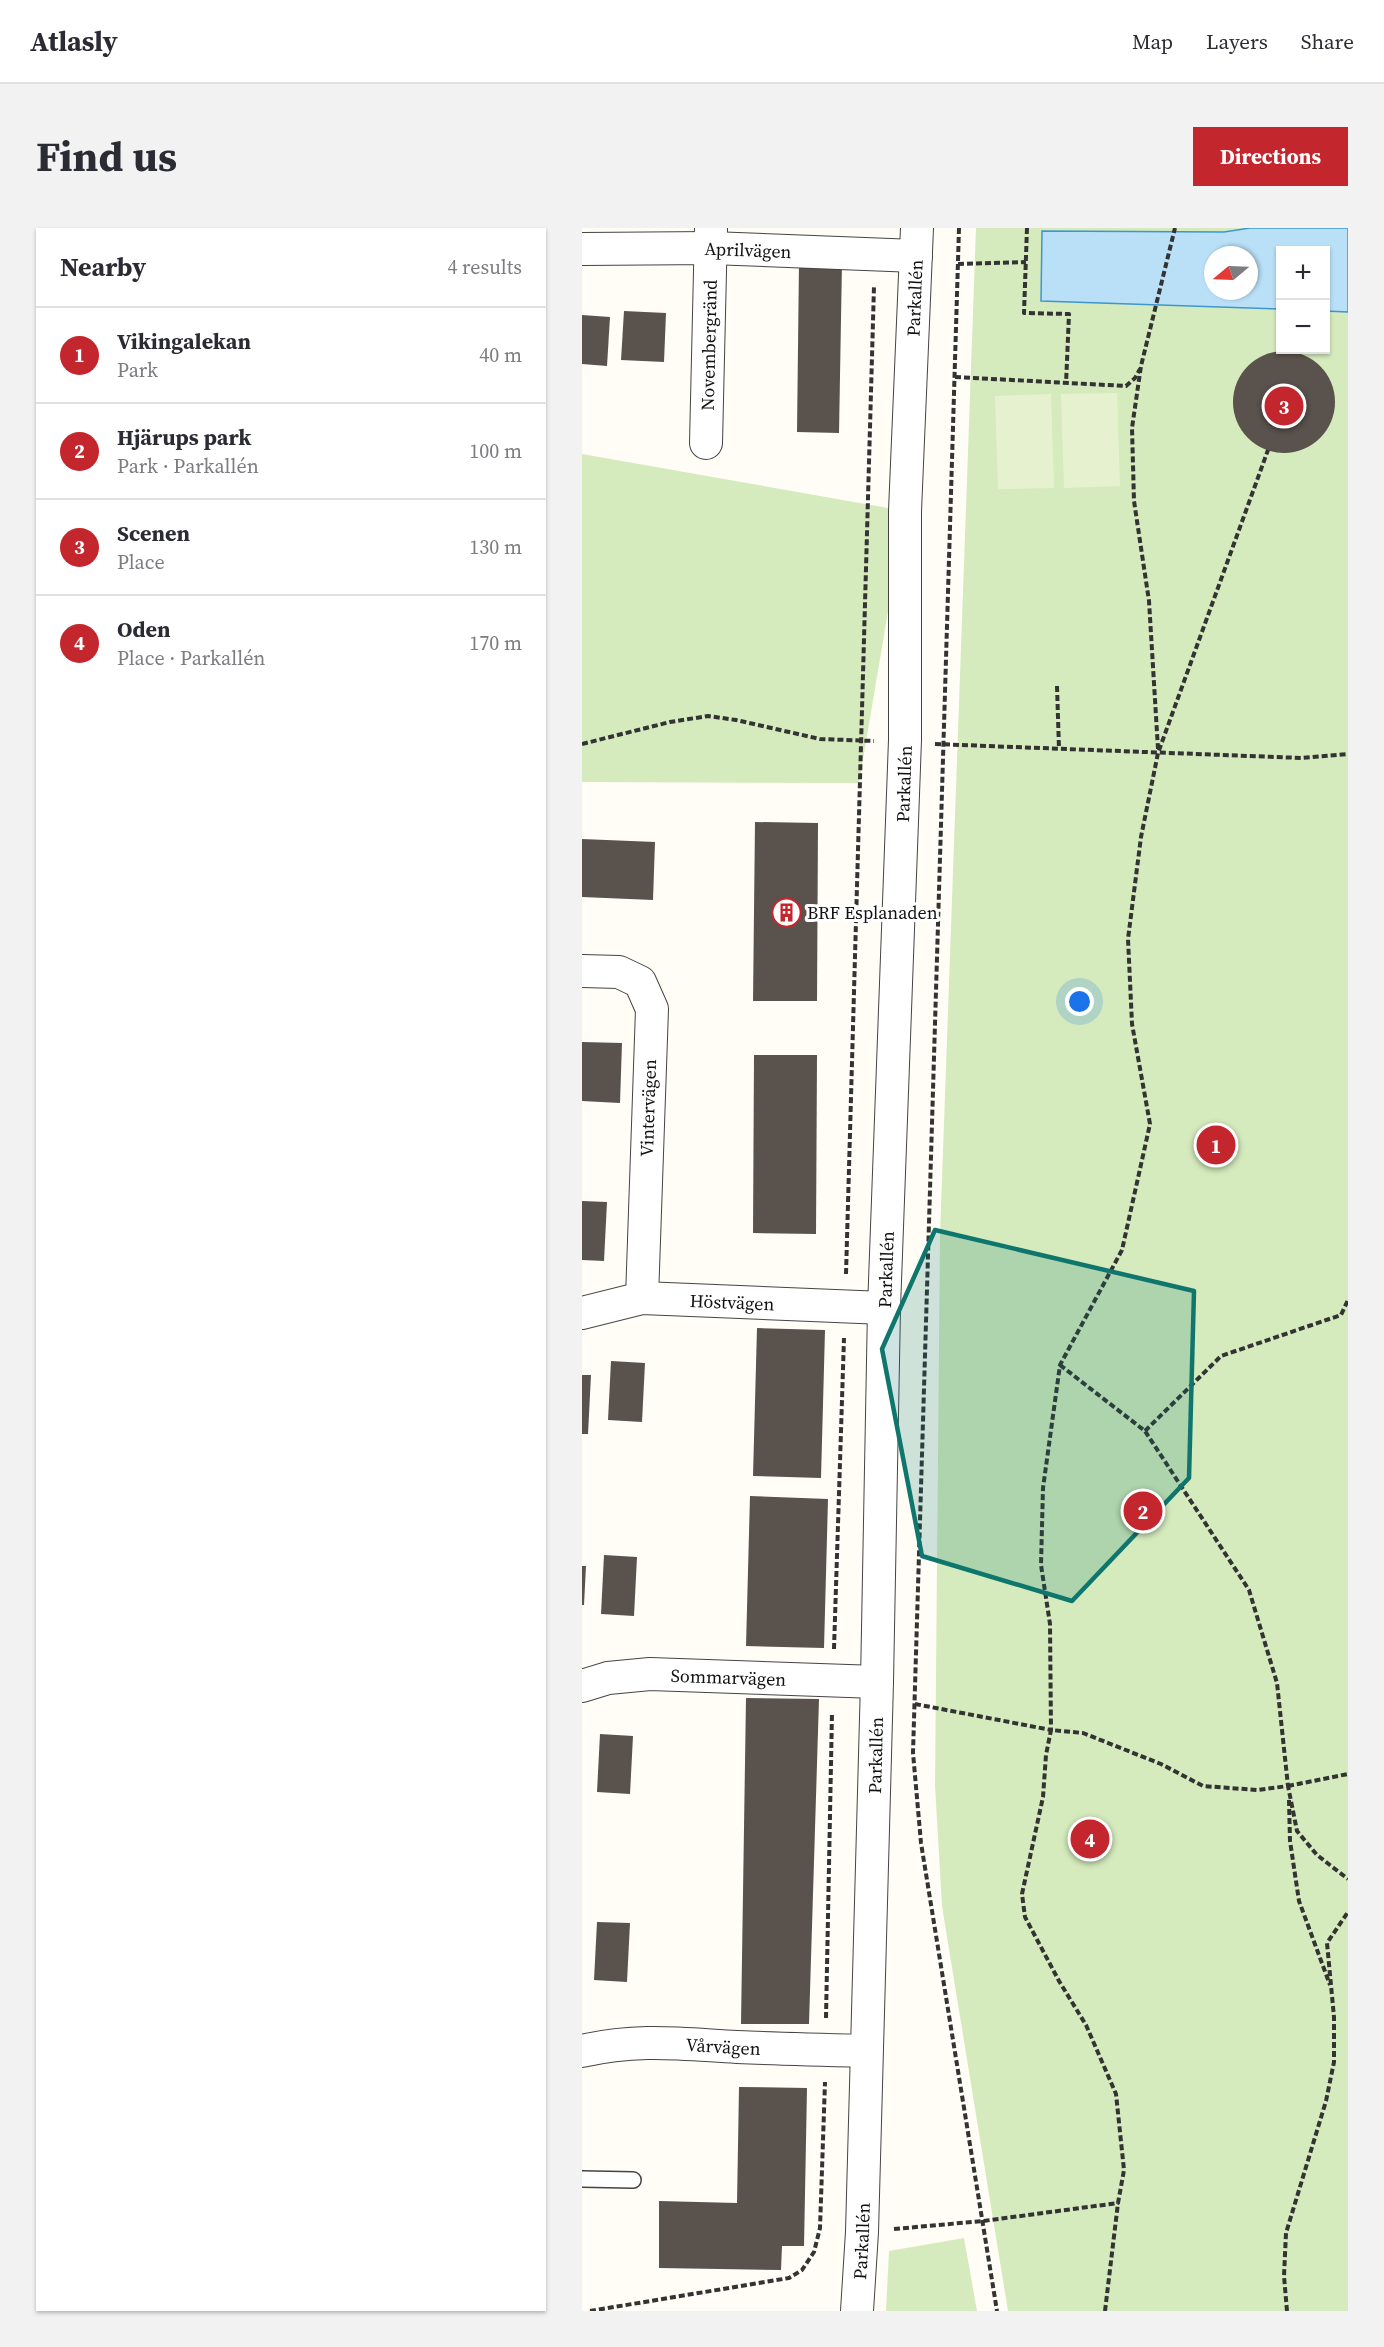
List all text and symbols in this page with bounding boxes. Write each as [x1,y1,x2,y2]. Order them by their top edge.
text: Atlasly [30,22,118,60]
text: Map [1132,27,1173,56]
text: Layers [1206,27,1268,56]
text: Share [1301,27,1354,56]
text: Find us [36,127,177,185]
button: Directions [1193,127,1348,186]
street label: Aprilvägen [704,235,792,264]
north arrow [1204,246,1258,300]
map controls [1276,246,1330,354]
button: + [1276,246,1330,300]
text: Nearby [60,249,146,285]
text: 4 results [447,253,522,281]
street label: Parkallén [900,259,928,337]
street label: Novembergränd [694,279,722,411]
button: − [1276,300,1330,354]
text: Vikingalekan [117,326,251,356]
text: 1 [74,341,85,369]
text: 40 m [479,341,522,369]
text: Park [117,356,158,384]
pin: 3 [1264,384,1304,429]
text: Hjärups park [117,422,251,452]
text: 2 [74,437,85,465]
text: 100 m [469,437,522,465]
text: Park · Parkallén [117,452,259,480]
text: Scenen [117,518,190,548]
text: 3 [74,533,85,561]
text: 130 m [469,533,522,561]
text: Place [117,548,165,576]
text: Oden [117,614,171,644]
text: 4 [74,629,85,657]
text: 170 m [469,629,522,657]
text: Place · Parkallén [117,644,265,672]
street label: Parkallén [889,745,917,823]
building icon: BRF Esplanaden [770,896,802,928]
place label: BRF Esplanaden [807,900,938,925]
your location [1065,987,1094,1016]
street label: Vintervägen [634,1059,662,1157]
pin: 1 [1196,1122,1236,1168]
street label: Parkallén [872,1230,899,1308]
street label: Höstvägen [689,1287,775,1316]
pin: 2 [1124,1488,1162,1534]
street label: Sommarvägen [670,1662,787,1691]
street label: Parkallén [861,1716,889,1794]
pin: 4 [1070,1816,1110,1862]
street label: Vårvägen [685,2031,761,2061]
street label: Parkallén [847,2202,875,2280]

